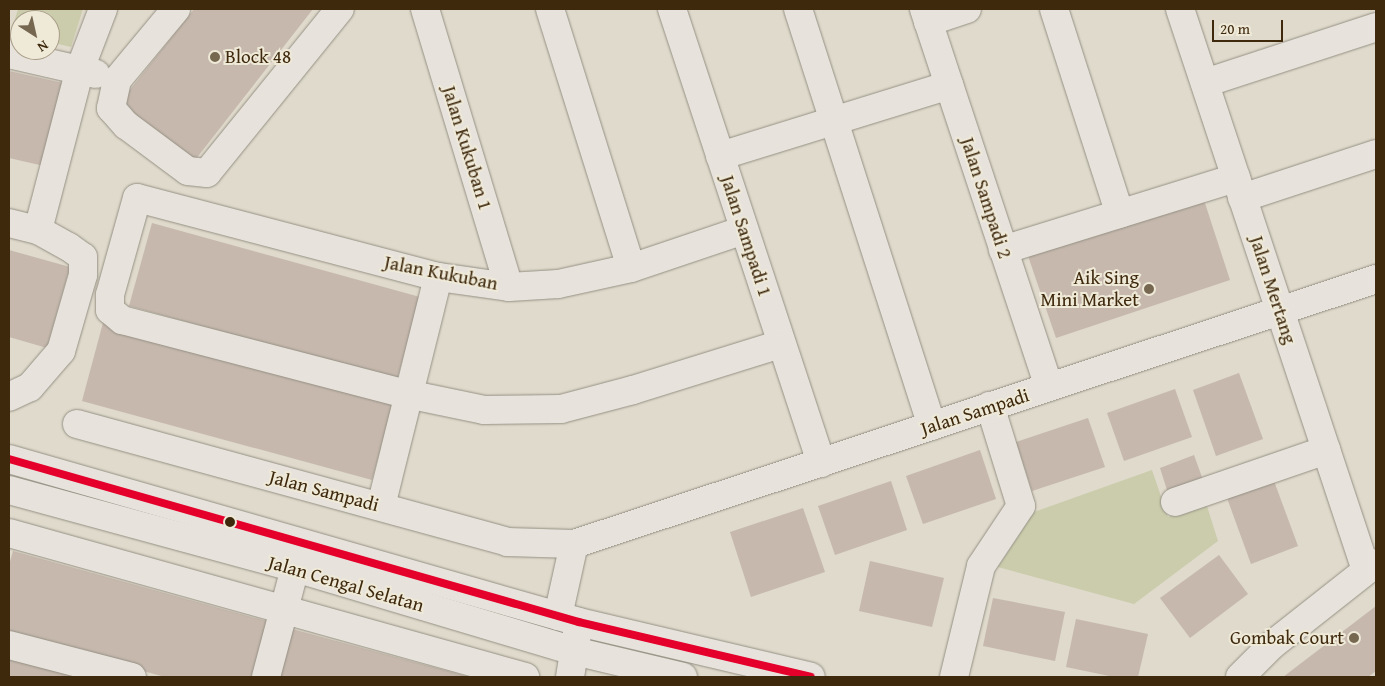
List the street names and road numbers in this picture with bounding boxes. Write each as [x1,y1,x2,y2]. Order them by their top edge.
street label: Jalan Kukuban 1 [437,83,497,213]
street label: Jalan Sampadi 2 [956,135,1016,261]
street label: Jalan Sampadi 1 [716,173,776,299]
street label: Jalan Mertang [1245,233,1301,347]
street label: Jalan Kukuban [382,251,500,295]
street label: Jalan Sampadi [918,384,1032,440]
street label: Jalan Sampadi [267,465,381,517]
street label: Jalan Cengal Selatan [266,551,426,617]

